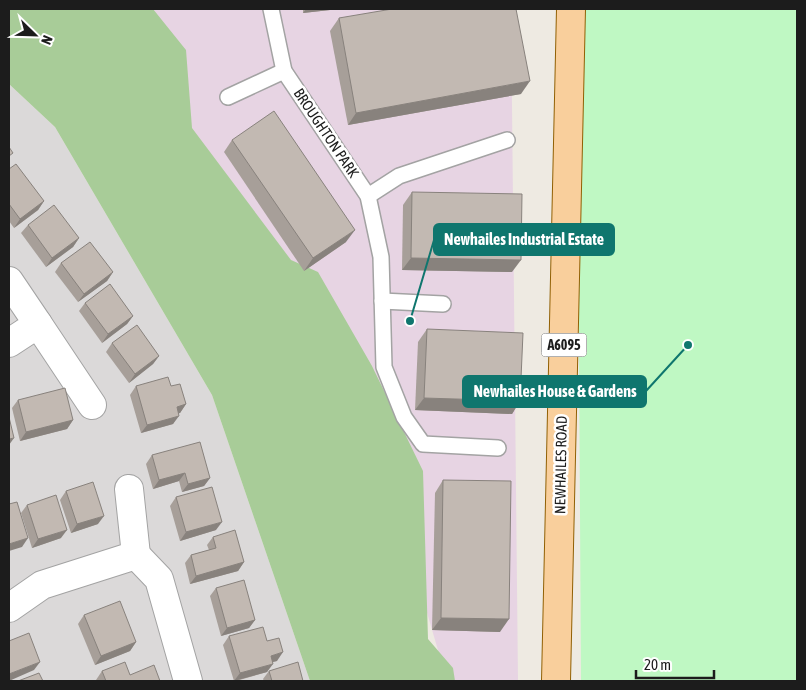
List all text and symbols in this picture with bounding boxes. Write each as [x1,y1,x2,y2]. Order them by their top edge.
north arrow [10,10,60,60]
text: N [38,33,56,47]
street label: BROUGHTON PARK [290,85,363,181]
callout: Newhailes Industrial Estate [434,224,614,255]
text: Newhailes Industrial Estate [444,230,604,248]
road number: A6095 [542,334,586,356]
callout: Newhailes House & Gardens [463,376,646,407]
text: Newhailes House & Gardens [473,382,637,400]
street label: NEWHAILES ROAD [551,416,570,514]
scale bar [636,648,714,680]
text: 20 m [644,656,671,673]

